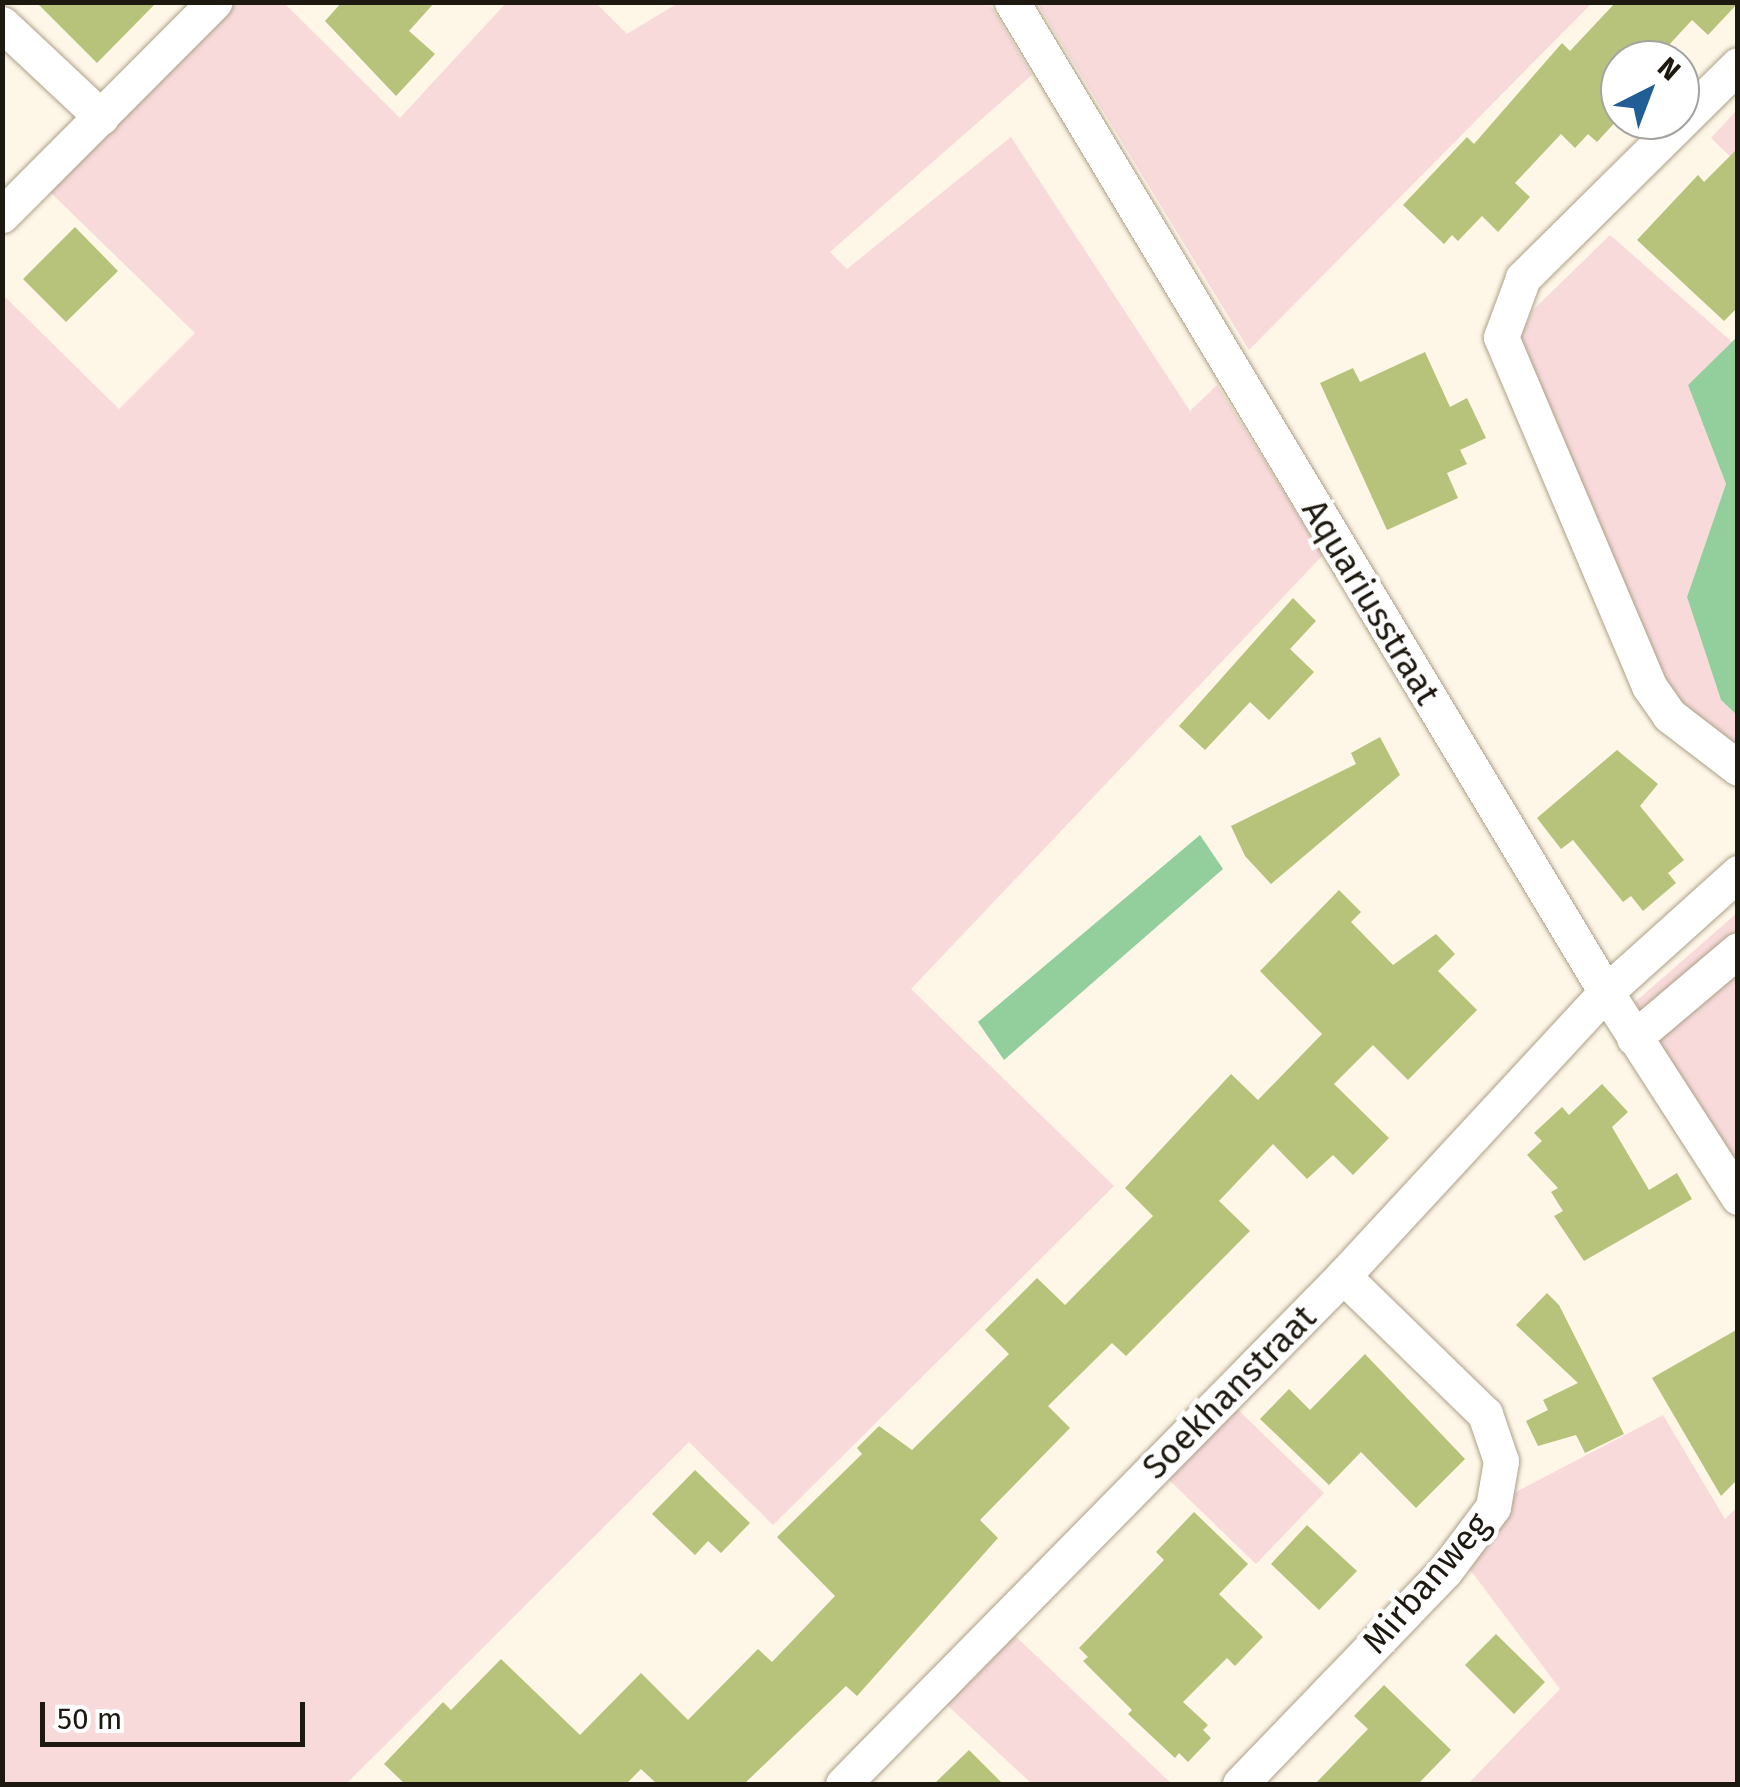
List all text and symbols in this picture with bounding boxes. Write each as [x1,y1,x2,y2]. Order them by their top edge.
north arrow [1600,40,1700,140]
text: N [1651,50,1687,87]
street label: Aquariusstraat [1293,492,1449,712]
street label: Soekhanstraat [1133,1296,1325,1488]
street label: Mirbanweg [1353,1504,1499,1662]
scale bar [45,1682,310,1744]
text: 50 m [57,1701,122,1737]

